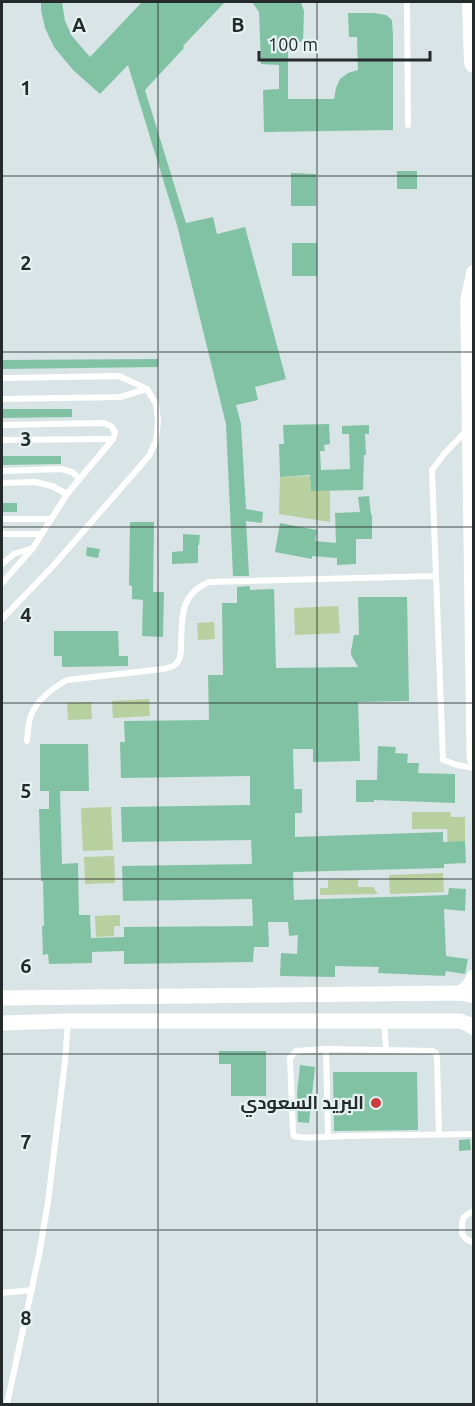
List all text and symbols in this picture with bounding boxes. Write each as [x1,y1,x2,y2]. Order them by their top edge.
text: A [72,13,86,36]
text: B [231,13,245,36]
scale bar [259,24,430,62]
text: 100 m [268,34,318,54]
text: 1 [20,76,32,99]
text: 2 [20,251,32,274]
text: 3 [20,427,32,450]
text: 4 [20,603,32,626]
text: 5 [20,779,32,802]
text: 6 [20,954,32,977]
place label: البريد السعودي [241,1092,364,1117]
marker: البريد السعودي [369,1096,383,1110]
text: 7 [20,1130,32,1153]
text: 8 [20,1306,32,1329]

